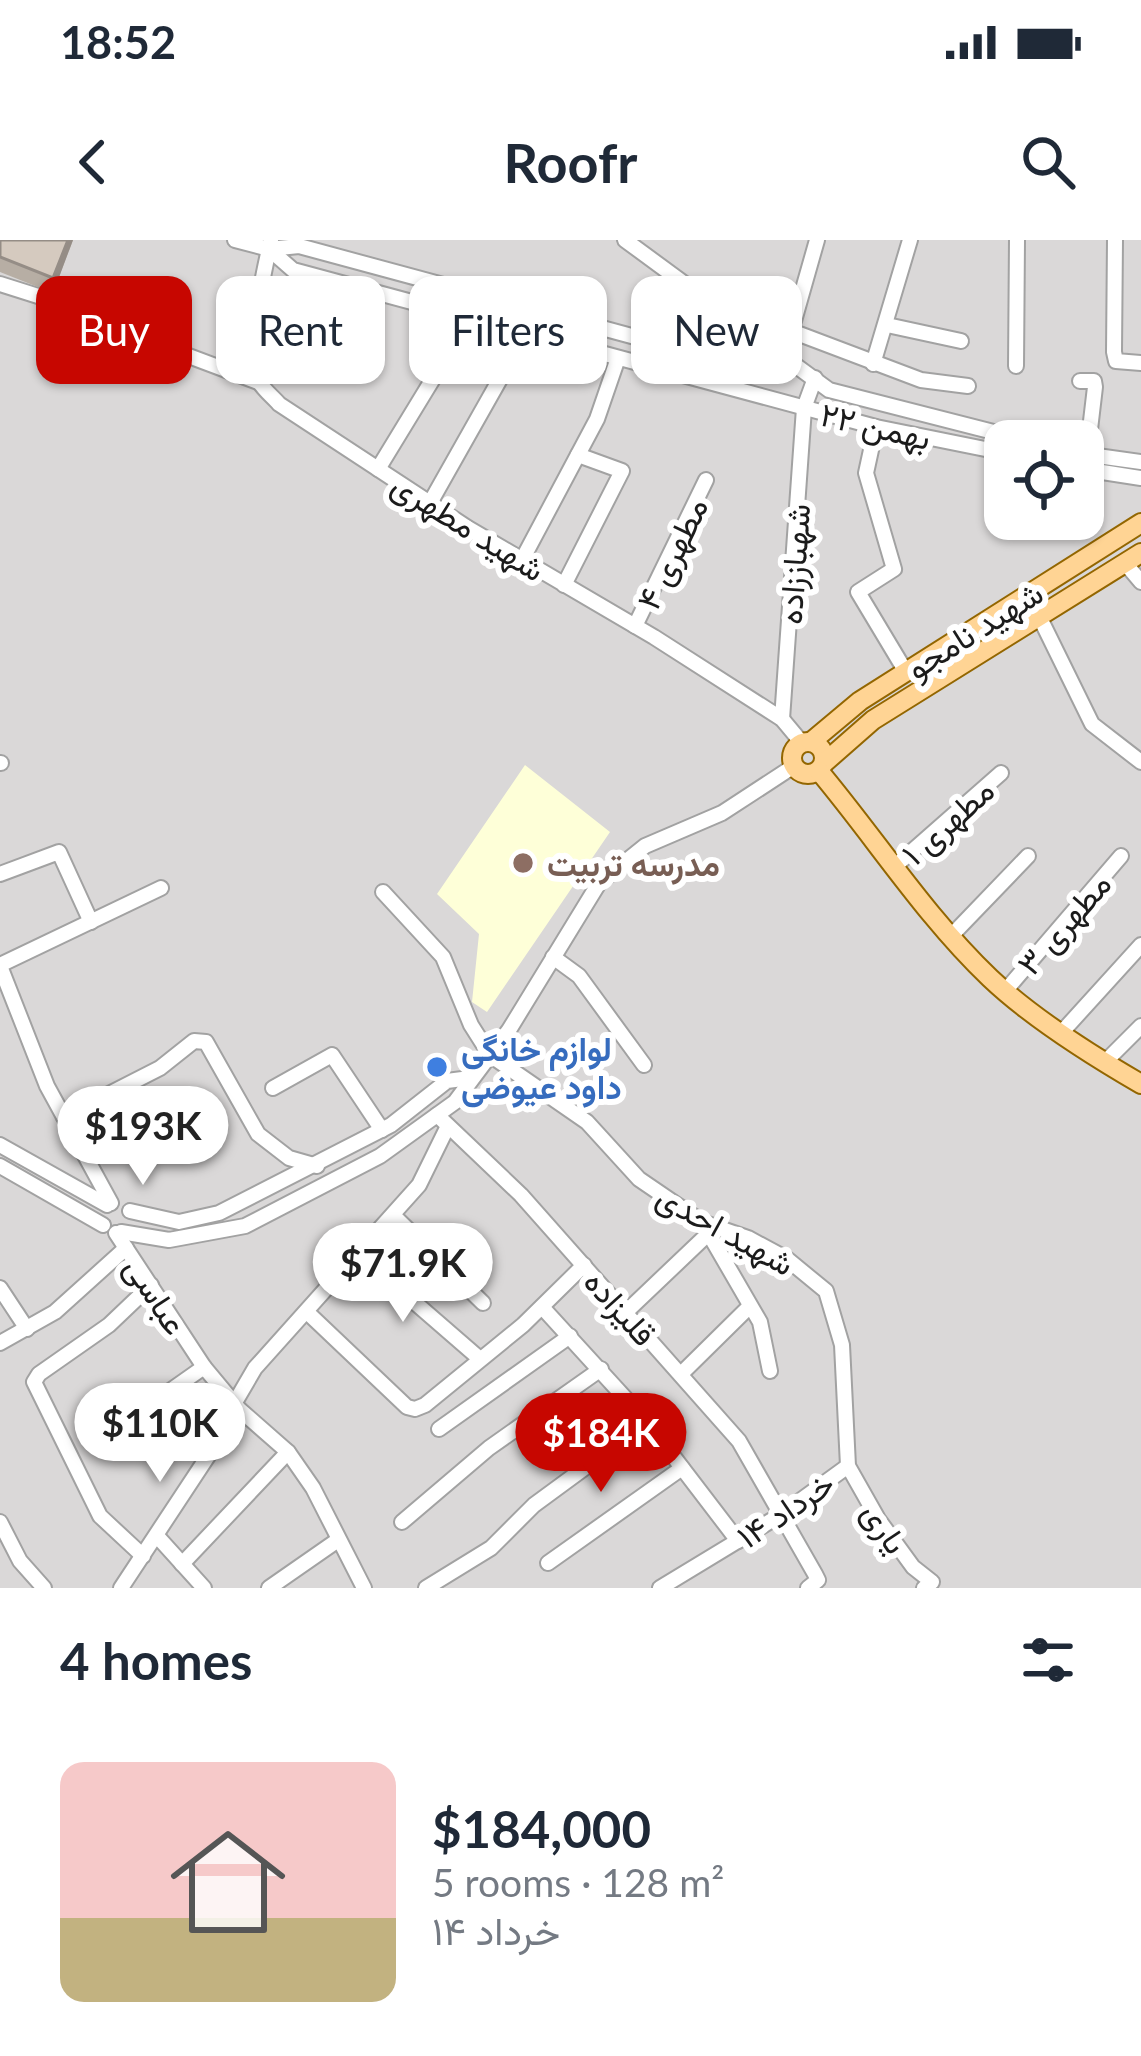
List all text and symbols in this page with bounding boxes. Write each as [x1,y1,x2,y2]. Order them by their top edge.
text: 18:52 [60,15,176,69]
icon: back [60,129,126,195]
icon: search [1015,129,1081,195]
text: Roofr [504,130,637,195]
chip: Buy [36,276,192,384]
chip: Rent [216,276,385,384]
chip: Filters [409,276,607,384]
chip: New [631,276,802,384]
street label: ۲۲ بهمن [817,393,935,459]
map controls [984,420,1104,540]
button: locate [984,420,1104,540]
street label: شهید مطهری [384,463,553,590]
street label: مطهری ۴ [627,490,717,616]
street label: شهباززاده [769,502,819,626]
street label: شهید نامجو [898,571,1051,688]
street label: مطهری ۱ [893,769,1003,874]
place label: مدرسه تربیت [547,843,720,885]
marker: مدرسه تربیت [510,850,536,876]
street label: مطهری ۳ [1008,864,1120,984]
place label: لوازم خانگی داود عیوضی [461,1028,622,1108]
marker: لوازم خانگی داود عیوضی [424,1054,450,1080]
pin: $193K [59,1086,227,1188]
text: $193K [84,1102,202,1148]
street label: شهید احدی [649,1175,802,1285]
pin: $71.9K [305,1223,501,1325]
text: $71.9K [340,1239,466,1285]
street label: عباسی [116,1249,197,1342]
street label: قلیزاده [575,1261,665,1354]
pin: $110K [76,1383,244,1485]
pin: $184K [517,1393,685,1495]
text: $110K [101,1399,219,1445]
text: $184K [542,1409,660,1455]
street label: ۱۴ خرداد [729,1462,842,1558]
street label: یاری [853,1494,918,1561]
icon: filters [1015,1627,1081,1693]
text: 4 homes [60,1630,252,1691]
text: $184,000 [432,1798,651,1859]
icon: home [156,1810,300,1954]
text: 5 rooms · 128 m² [432,1859,724,1905]
text: ۱۴ خرداد [432,1907,560,1953]

